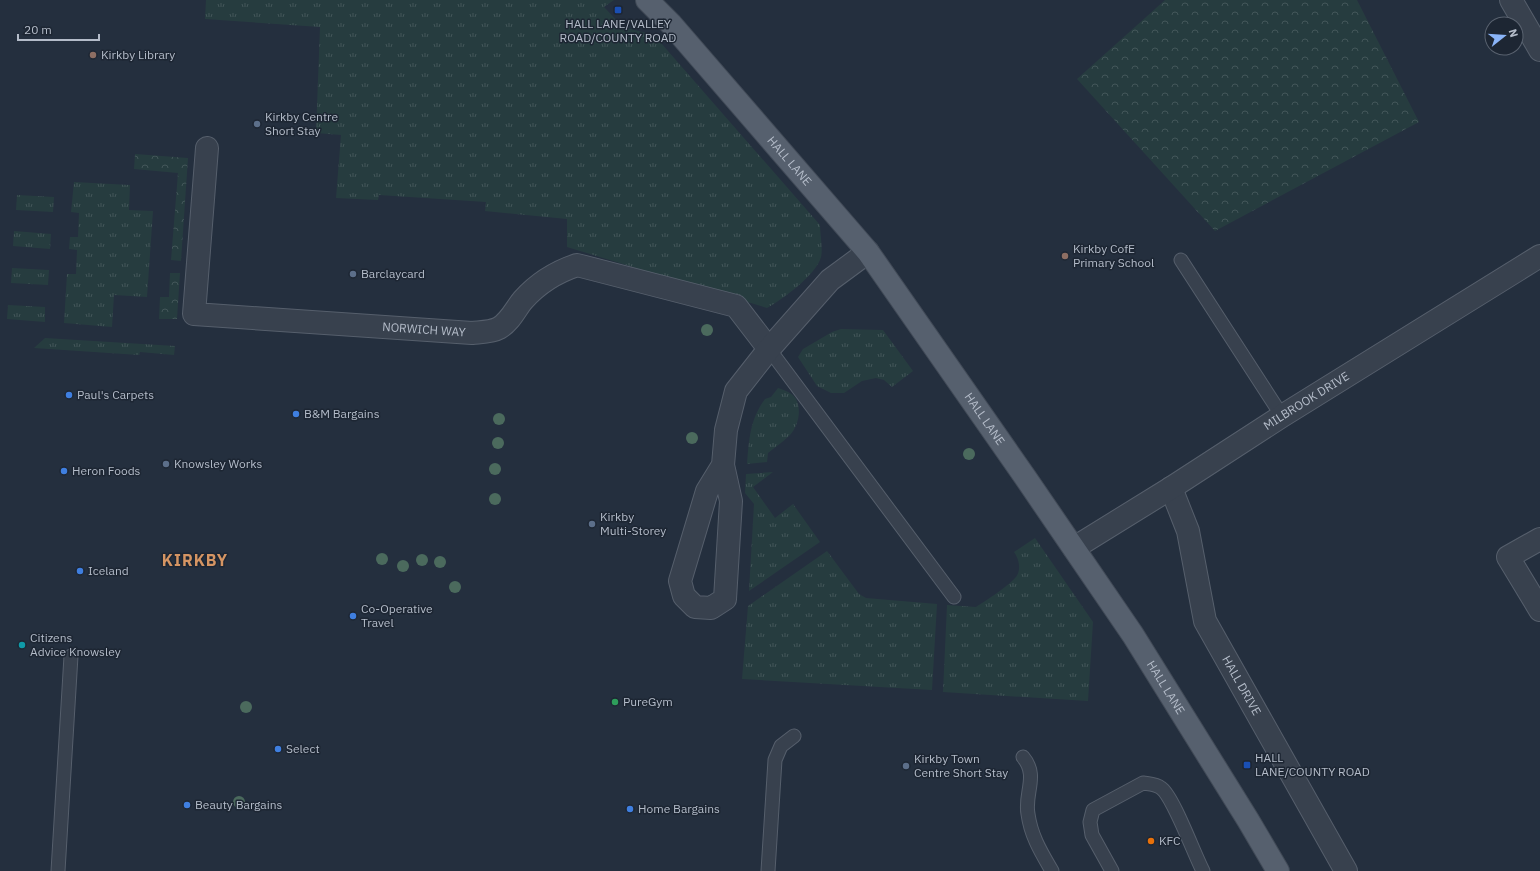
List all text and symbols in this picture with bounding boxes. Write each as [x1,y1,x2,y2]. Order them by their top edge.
marker: HALL LANE/VALLEY ROAD/COUNTY ROAD [613,5,623,15]
scale bar [18,16,99,42]
place label: HALL LANE/VALLEY ROAD/COUNTY ROAD [560,16,676,45]
north arrow [1484,16,1524,56]
text: 20 m [24,22,52,37]
text: N [1506,27,1521,39]
place label: Kirkby Library [101,47,175,62]
marker: Kirkby Library [88,50,98,60]
place label: Kirkby Centre Short Stay [265,109,338,138]
marker: Kirkby Centre Short Stay [252,119,262,129]
street label: HALL LANE [764,133,815,188]
place label: Kirkby CofE Primary School [1073,241,1154,270]
marker: Kirkby CofE Primary School [1060,251,1070,261]
place label: Barclaycard [361,266,425,281]
marker: Barclaycard [348,269,358,279]
street label: NORWICH WAY [382,319,466,340]
street label: MILBROOK DRIVE [1260,368,1352,433]
place label: Paul's Carpets [77,387,154,402]
marker: Paul's Carpets [64,390,74,400]
street label: HALL LANE [962,390,1008,448]
place label: B&M Bargains [304,406,380,421]
marker: B&M Bargains [291,409,301,419]
place label: Knowsley Works [174,456,262,471]
marker: Knowsley Works [161,459,171,469]
place label: Heron Foods [72,463,141,478]
marker: Heron Foods [59,466,69,476]
place label: Kirkby Multi-Storey [600,509,666,538]
marker: Kirkby Multi-Storey [587,519,597,529]
district label: KIRKBY [162,550,228,570]
place label: Iceland [88,563,129,578]
marker: Iceland [75,566,85,576]
place label: Co-Operative Travel [361,601,433,630]
marker: Co-Operative Travel [348,611,358,621]
place label: Citizens Advice Knowsley [30,630,121,659]
marker: Citizens Advice Knowsley [17,640,27,650]
street label: HALL DRIVE [1219,653,1265,718]
street label: HALL LANE [1144,658,1188,717]
place label: PureGym [623,694,673,709]
marker: PureGym [610,697,620,707]
place label: Select [286,741,320,756]
marker: Select [273,744,283,754]
place label: HALL LANE/COUNTY ROAD [1255,750,1370,779]
place label: Kirkby Town Centre Short Stay [914,751,1008,780]
marker: HALL LANE/COUNTY ROAD [1242,760,1252,770]
marker: Kirkby Town Centre Short Stay [901,761,911,771]
place label: Beauty Bargains [195,797,283,812]
marker: Beauty Bargains [182,800,192,810]
place label: Home Bargains [638,801,720,816]
marker: Home Bargains [625,804,635,814]
place label: KFC [1159,833,1181,848]
marker: KFC [1146,836,1156,846]

